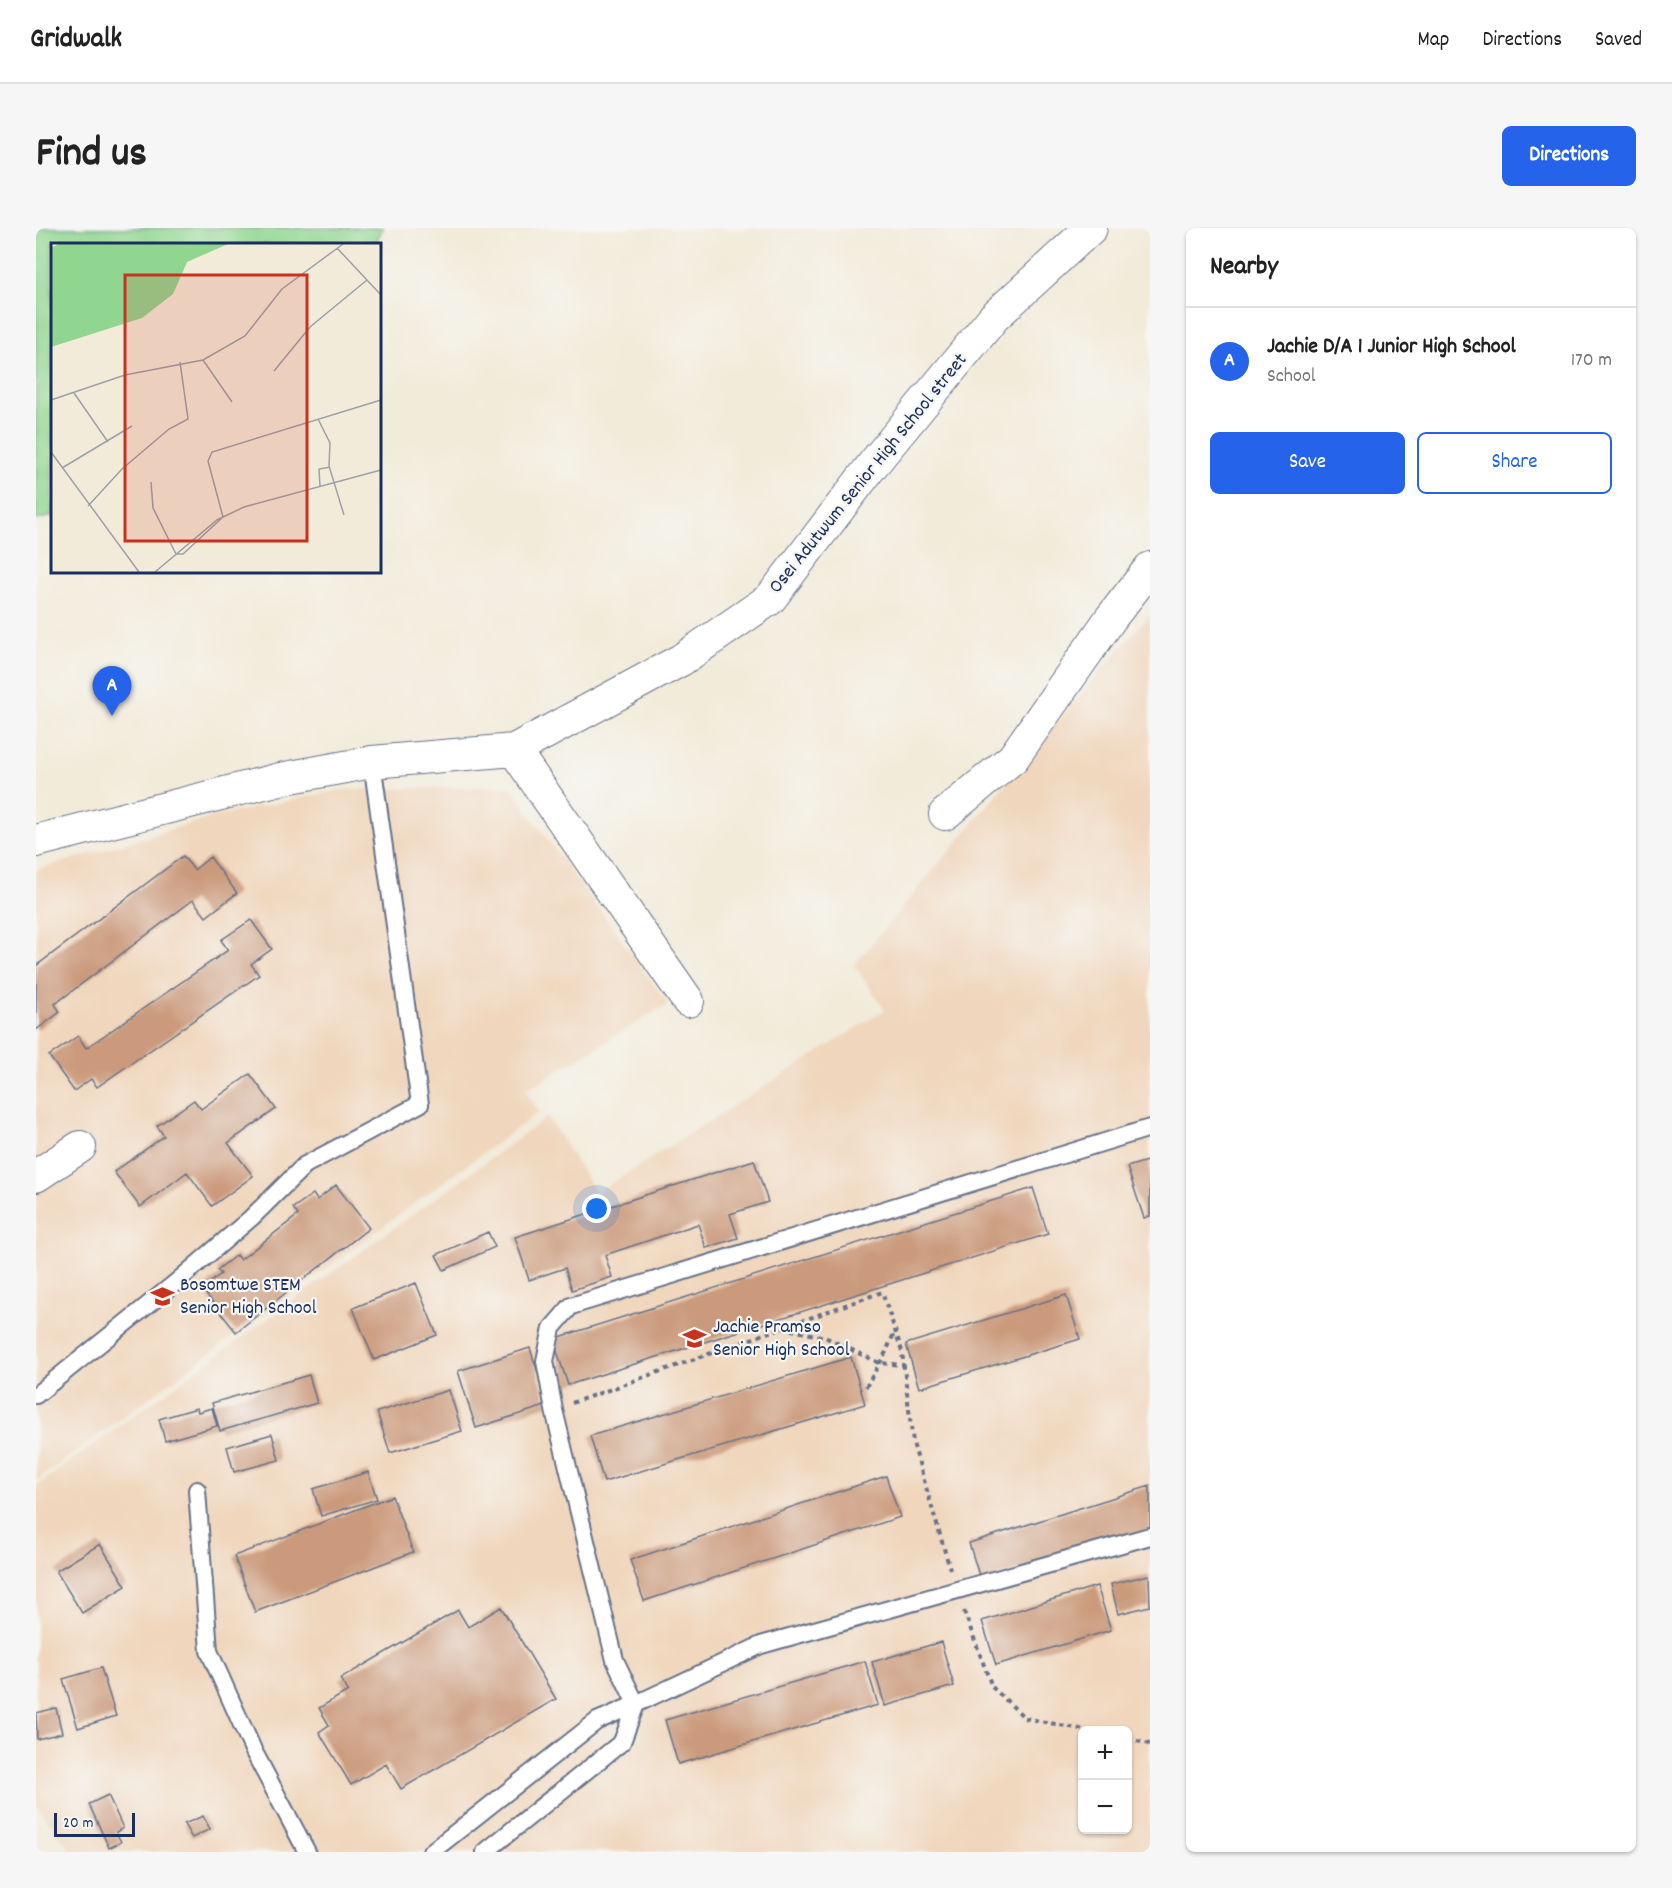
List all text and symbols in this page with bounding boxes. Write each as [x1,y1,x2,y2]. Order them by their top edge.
text: Gridwalk [30,21,122,61]
text: Map [1418,26,1449,56]
text: Directions [1482,26,1562,56]
text: Saved [1595,26,1642,56]
text: Find us [36,126,147,186]
button: Directions [1502,126,1636,186]
inset map [51,243,381,573]
text: Nearby [1210,249,1278,286]
text: Jachie D/A 1 Junior High School [1267,332,1516,363]
text: A [1224,347,1235,375]
text: 170 m [1571,347,1612,375]
street label: Osei Adutwum Senior High School street [763,348,975,600]
text: School [1267,363,1316,391]
button: Save [1210,432,1405,494]
button: Share [1417,432,1612,494]
pin: A [92,666,132,716]
your location [582,1194,611,1223]
place label: Bosomtwe STEM Senior High School [180,1272,317,1323]
school or university icon: Bosomtwe STEM Senior High School [149,1284,175,1310]
place label: Jachie Pramso Senior High School [713,1314,850,1365]
school or university icon: Jachie Pramso Senior High School [682,1326,708,1352]
map controls [1078,1726,1132,1834]
button: + [1078,1726,1132,1780]
button: − [1078,1780,1132,1834]
scale bar [54,1810,135,1838]
text: 20 m [63,1812,93,1835]

